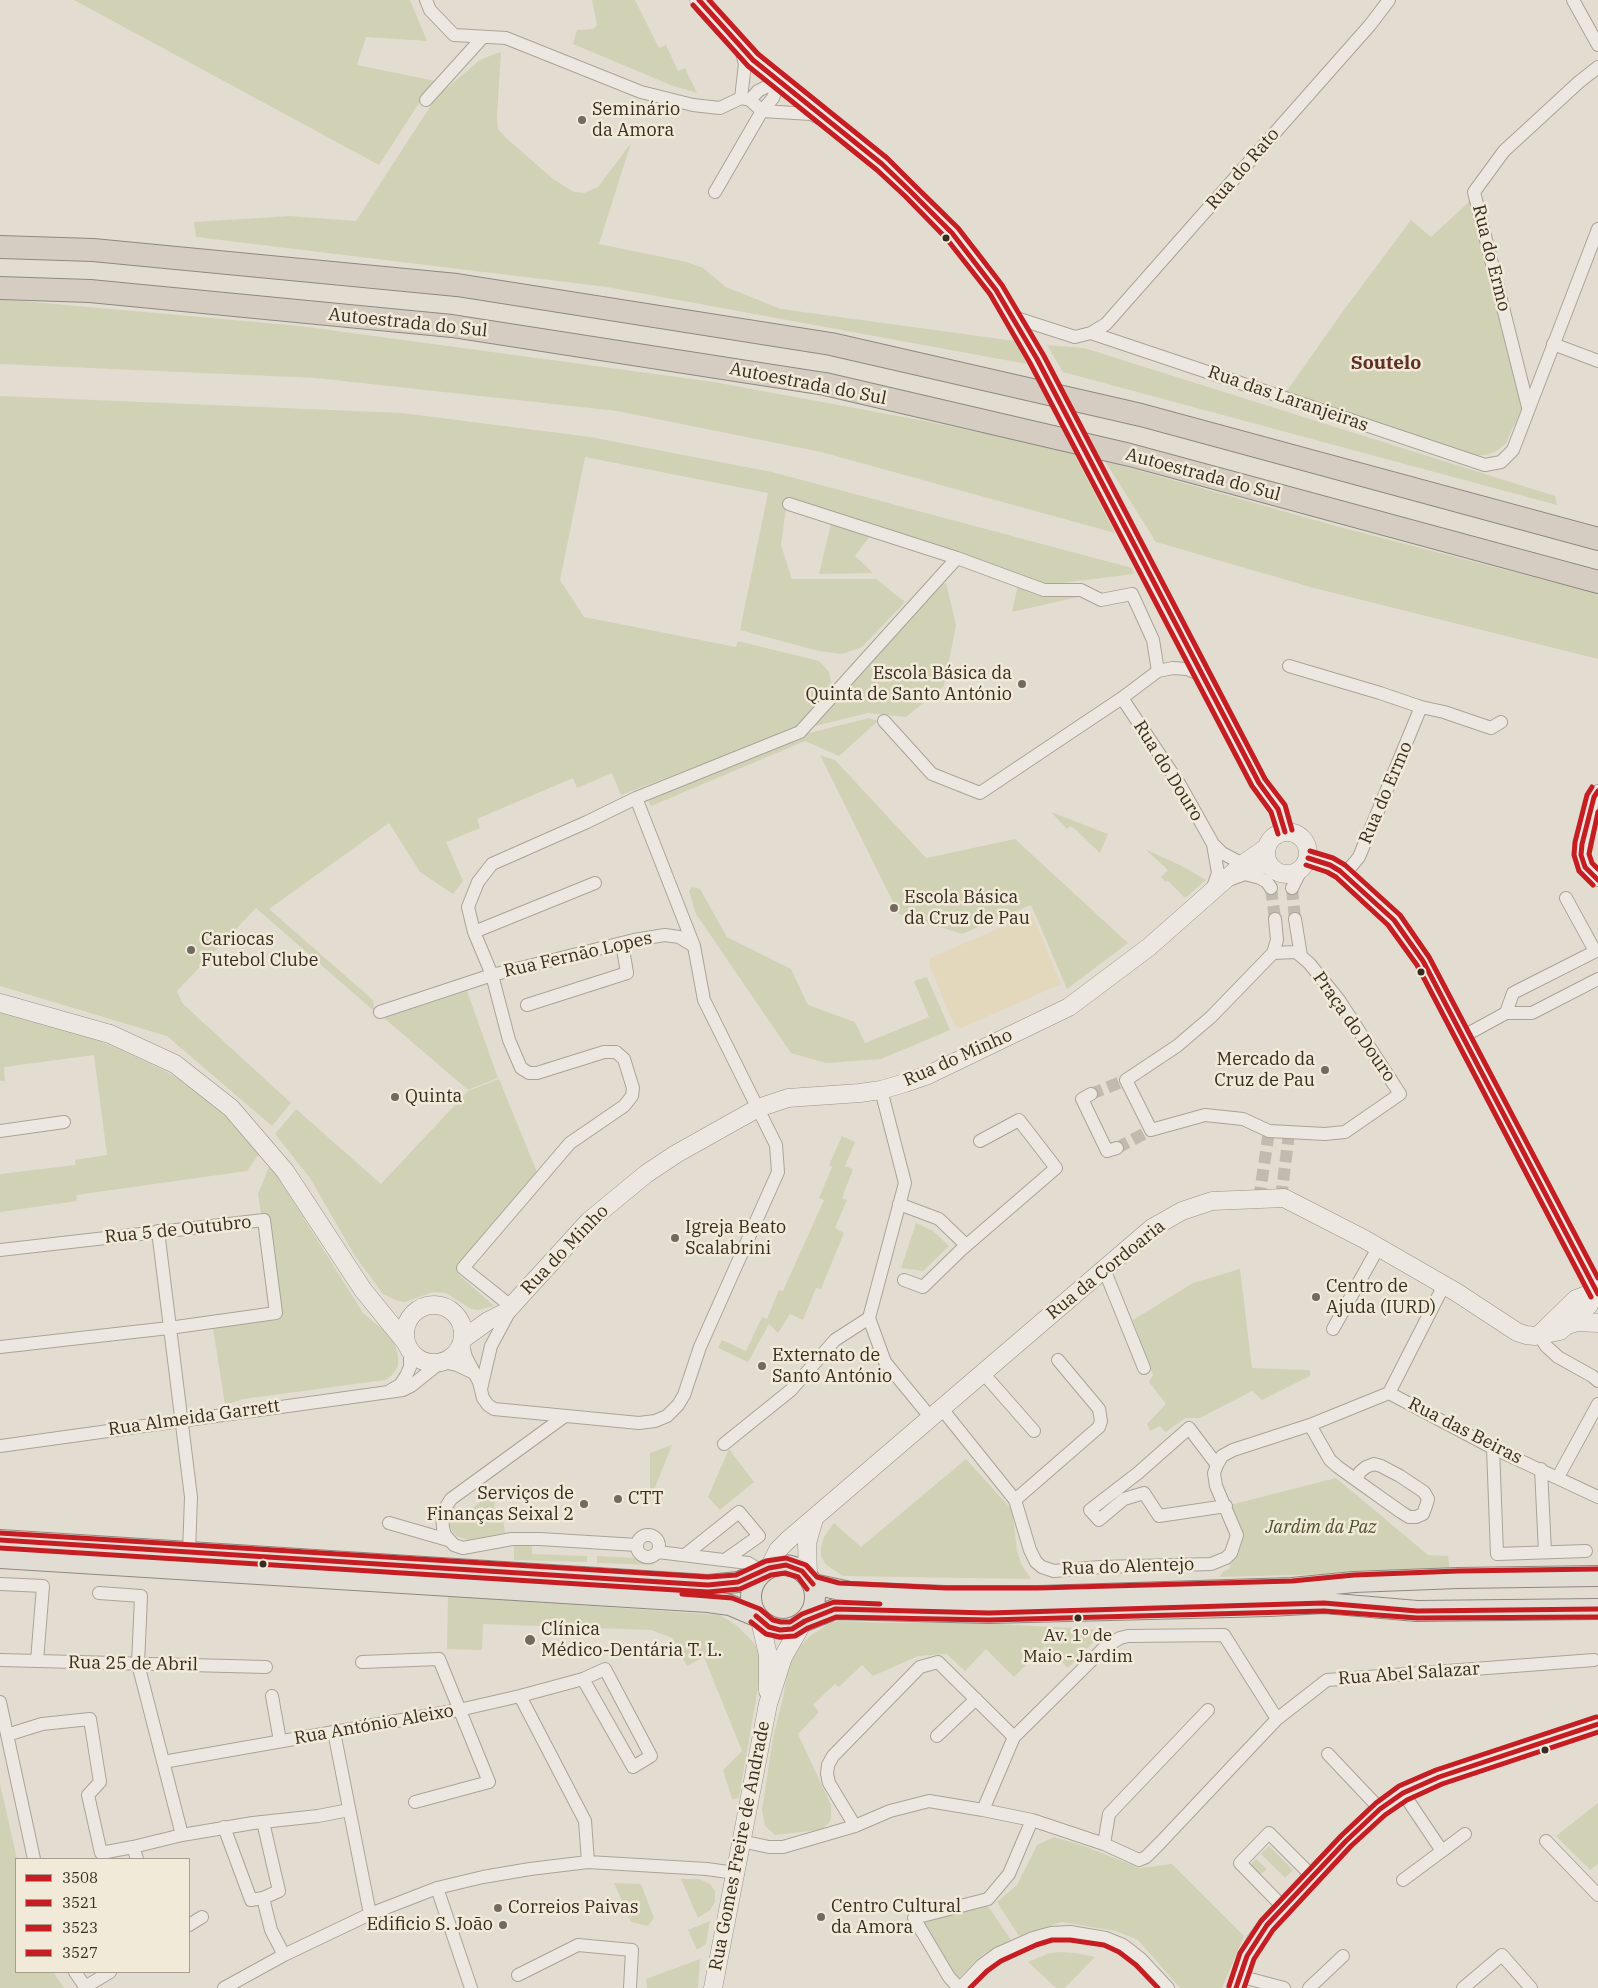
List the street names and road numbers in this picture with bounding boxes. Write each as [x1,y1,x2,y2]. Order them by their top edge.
street label: Rua do Rato [1202,124,1284,214]
street label: Rua do Ermo [1467,202,1515,314]
street label: Autoestrada do Sul [327,304,489,342]
street label: Autoestrada do Sul [728,358,888,410]
street label: Rua das Laranjeiras [1205,361,1371,437]
street label: Autoestrada do Sul [1123,444,1283,506]
street label: Rua do Douro [1128,717,1208,825]
street label: Rua do Ermo [1355,739,1417,847]
street label: Rua Fernão Lopes [502,927,654,983]
street label: Praça do Douro [1308,968,1400,1086]
street label: Rua do Minho [900,1024,1016,1092]
street label: Rua do Minho [517,1201,613,1299]
street label: Rua 5 de Outubro [104,1212,252,1248]
street label: Rua da Cordoaria [1042,1216,1170,1324]
street label: Rua das Beiras [1404,1393,1526,1469]
street label: Rua Almeida Garrett [107,1395,281,1441]
street label: Rua do Alentejo [1061,1554,1195,1580]
street label: Rua 25 de Abril [68,1652,198,1676]
street label: Rua Abel Salazar [1337,1658,1481,1690]
street label: Rua António Aleixo [292,1700,456,1750]
street label: Rua Gomes Freire de Andrade [705,1719,775,1973]

